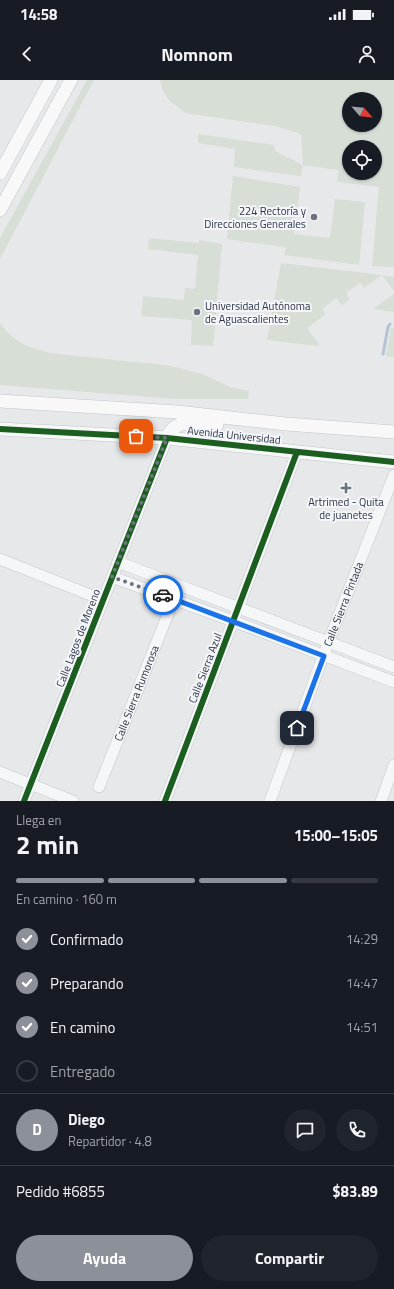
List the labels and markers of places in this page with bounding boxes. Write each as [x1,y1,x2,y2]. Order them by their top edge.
place label: 224 Rectoría y Direcciones Generales [204,203,307,232]
marker: 224 Rectoría y Direcciones Generales [309,212,319,222]
place label: Universidad Autónoma de Aguascalientes [205,298,311,327]
marker: Universidad Autónoma de Aguascalientes [192,307,202,317]
pin [119,419,153,453]
marker: Artrimed - Quita de juanetes [340,482,352,494]
place label: Artrimed - Quita de juanetes [308,494,384,523]
pin [280,711,314,745]

